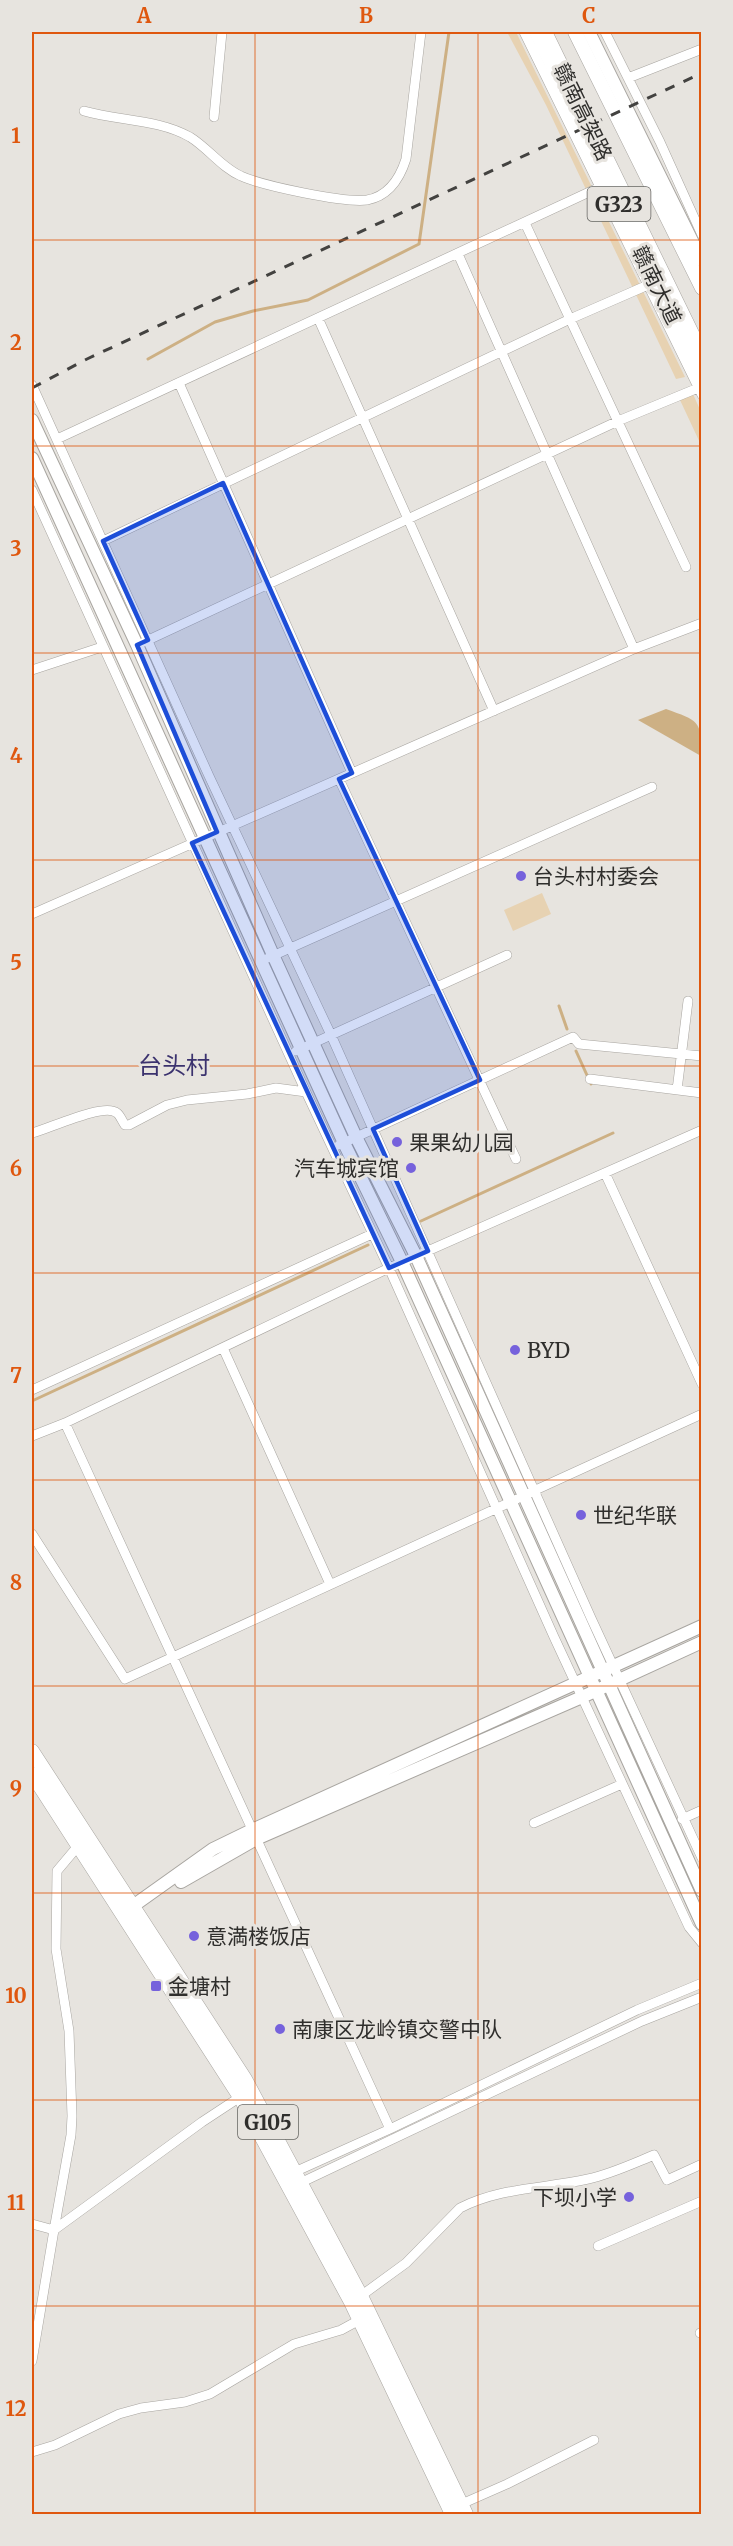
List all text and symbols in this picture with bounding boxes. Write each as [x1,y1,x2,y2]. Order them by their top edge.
text: A [136,3,152,28]
text: B [359,3,373,28]
text: C [582,3,596,28]
street label: 赣南高架路 [548,59,618,165]
text: 1 [11,123,21,148]
road number: G323 [588,187,650,221]
street label: 赣南大道 [626,241,688,329]
text: 2 [10,330,22,355]
text: 3 [10,536,22,561]
text: 4 [10,743,23,768]
place label: 台头村村委会 [533,863,659,890]
marker: 台头村村委会 [514,869,528,883]
text: 5 [10,950,22,975]
district label: 台头村 [138,1050,210,1081]
place label: 果果幼儿园 [409,1129,514,1156]
marker: 果果幼儿园 [390,1135,404,1149]
place label: 汽车城宾馆 [294,1155,399,1182]
text: 6 [10,1156,22,1181]
marker: 汽车城宾馆 [404,1161,418,1175]
place label: BYD [527,1337,570,1364]
marker: BYD [508,1343,522,1357]
text: 7 [10,1363,22,1388]
place label: 世纪华联 [593,1502,677,1529]
marker: 世纪华联 [574,1508,588,1522]
text: 8 [10,1570,22,1595]
text: 9 [10,1776,22,1801]
place label: 意満楼饭店 [206,1923,311,1950]
marker: 意満楼饭店 [187,1929,201,1943]
place label: 金塘村 [168,1973,231,2000]
marker: 金塘村 [149,1979,163,1993]
text: 10 [5,1983,27,2008]
place label: 南康区龙岭镇交警中队 [292,2016,502,2043]
marker: 南康区龙岭镇交警中队 [273,2022,287,2036]
road number: G105 [238,2105,298,2139]
place label: 下坝小学 [533,2184,617,2211]
text: 11 [7,2190,25,2215]
marker: 下坝小学 [622,2190,636,2204]
text: 12 [6,2396,27,2421]

